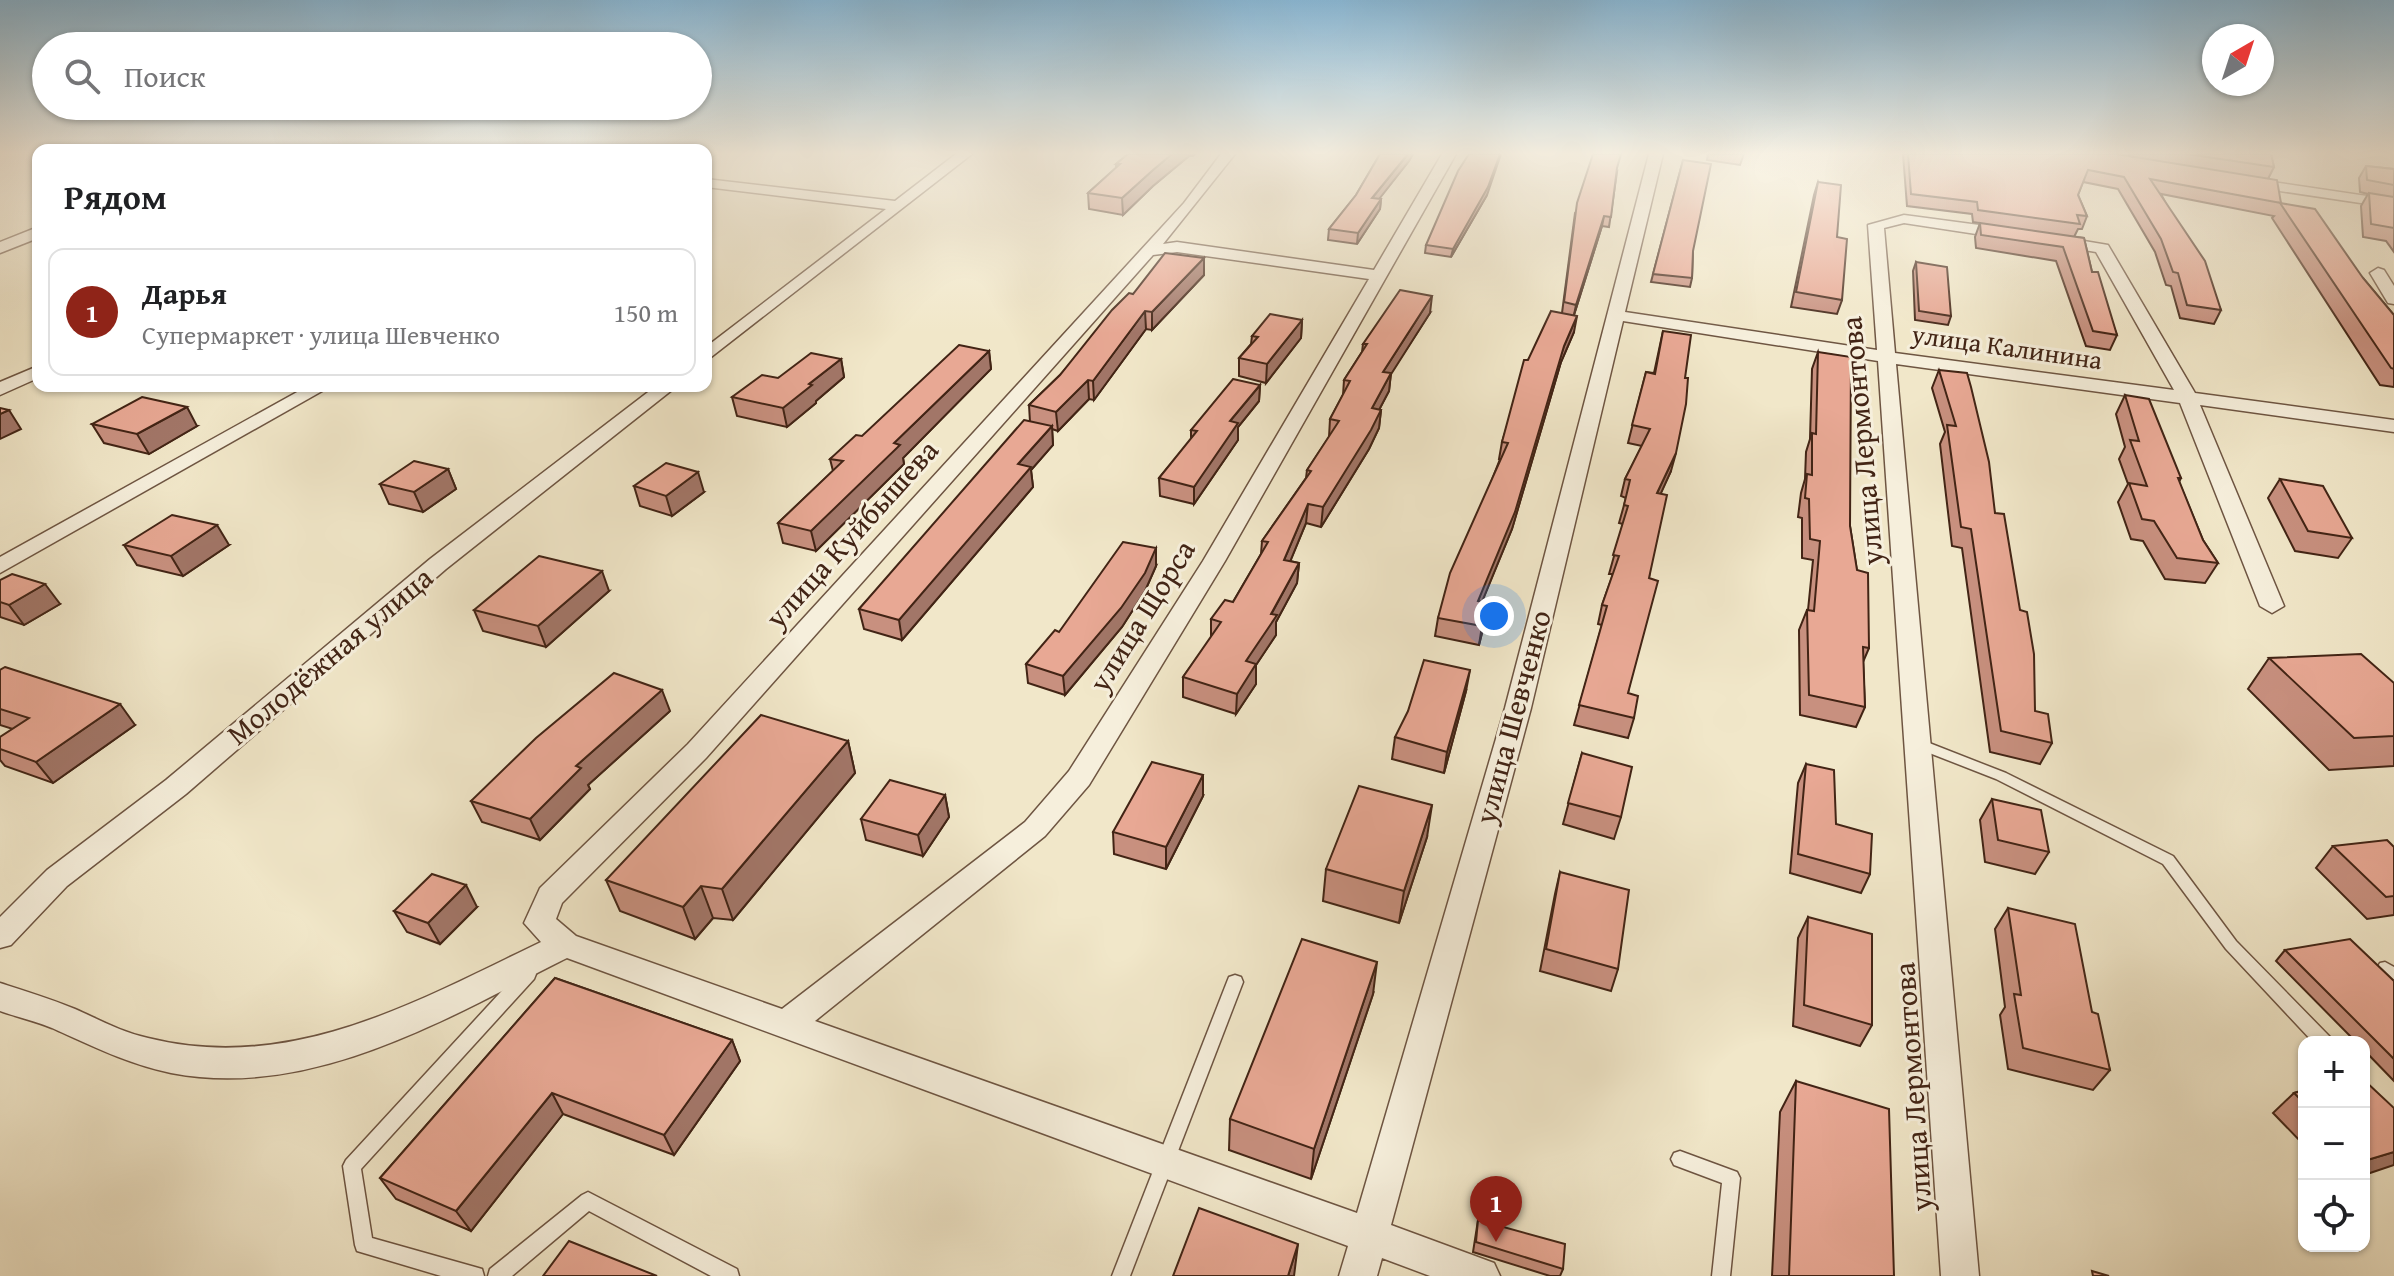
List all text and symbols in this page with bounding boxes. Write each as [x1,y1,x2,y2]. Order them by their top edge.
north arrow [2202,24,2274,96]
search box [32,32,712,120]
icon: search [60,54,104,98]
text: Поиск [124,54,206,98]
text: Рядом [64,172,167,221]
text: Дарья [142,271,227,315]
text: 1 [85,293,99,332]
text: 150 m [613,293,678,332]
street label: улица Лермонтова [1828,314,1894,568]
street label: улица Калинина [1908,314,2105,379]
text: Супермаркет · улица Шевченко [142,315,500,354]
street label: улица Куйбышева [754,428,949,638]
street label: улица Щорса [1076,530,1206,701]
street label: Молодёжная улица [217,555,443,755]
your location [1474,596,1514,636]
street label: улица Шевченко [1462,605,1562,830]
street label: улица Лермонтова [1881,960,1943,1214]
map controls [2298,1036,2370,1252]
button: + [2298,1036,2370,1108]
button: − [2298,1108,2370,1180]
pin: 1 [1470,1176,1522,1242]
button: locate [2298,1180,2370,1252]

